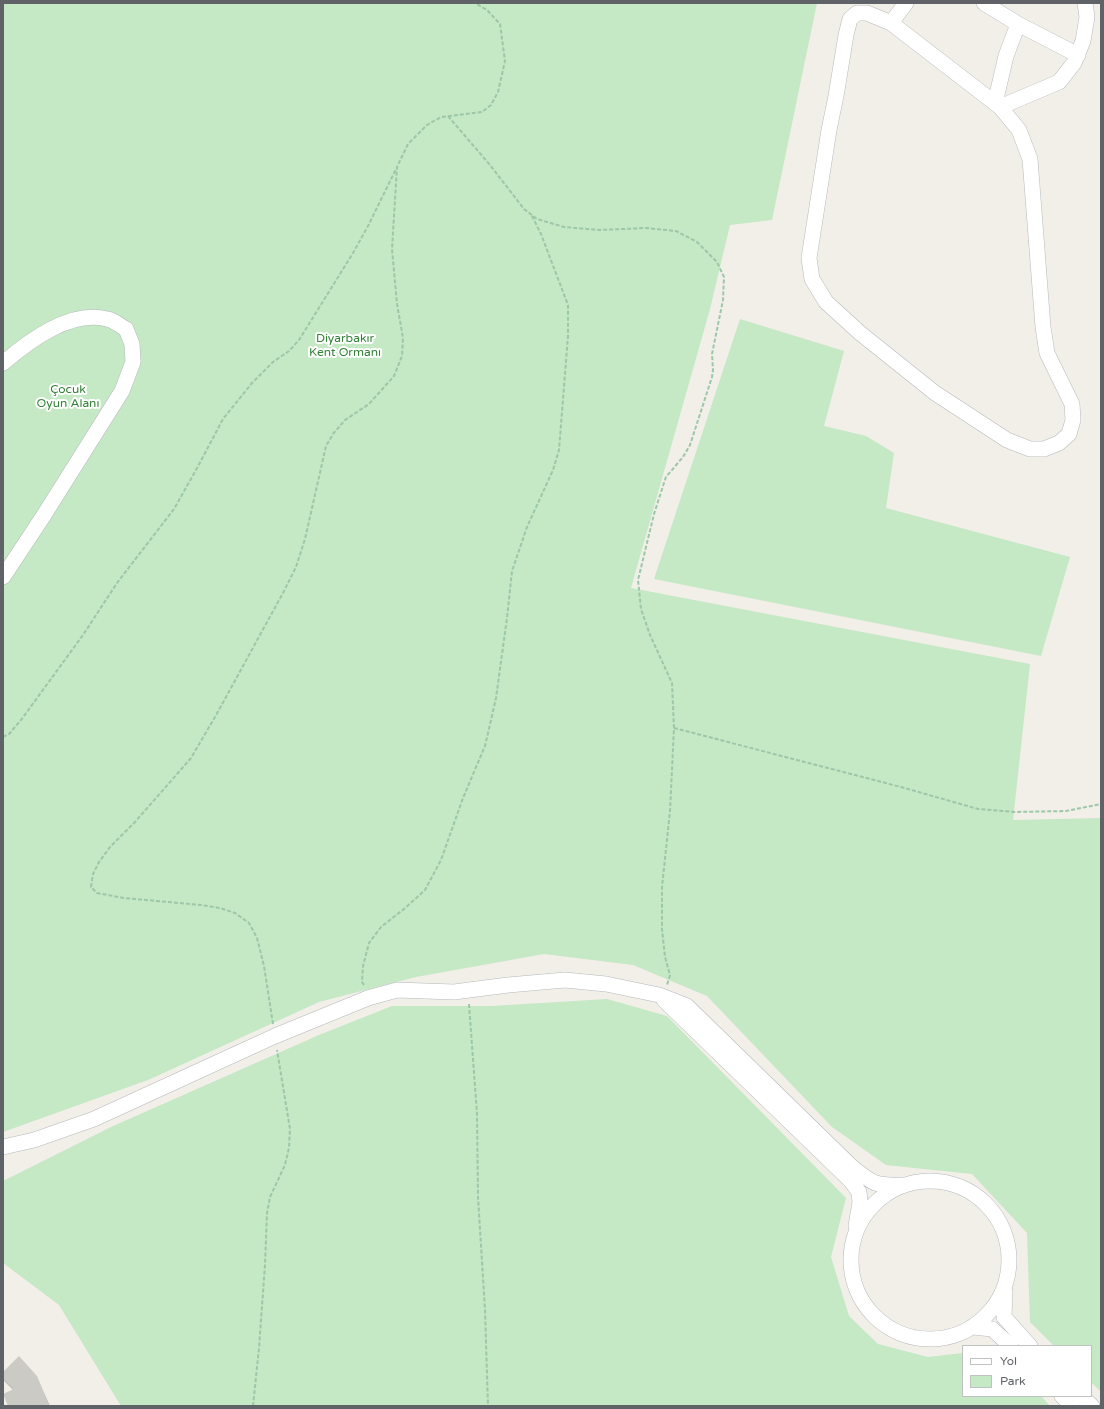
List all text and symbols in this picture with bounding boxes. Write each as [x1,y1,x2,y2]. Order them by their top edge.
park label: Diyarbakır Kent Ormanı [309,332,381,360]
park label: Çocuk Oyun Alanı [37,383,99,411]
legend [962,1345,1092,1397]
text: Yol [1000,1354,1017,1368]
text: Park [1000,1374,1026,1388]

